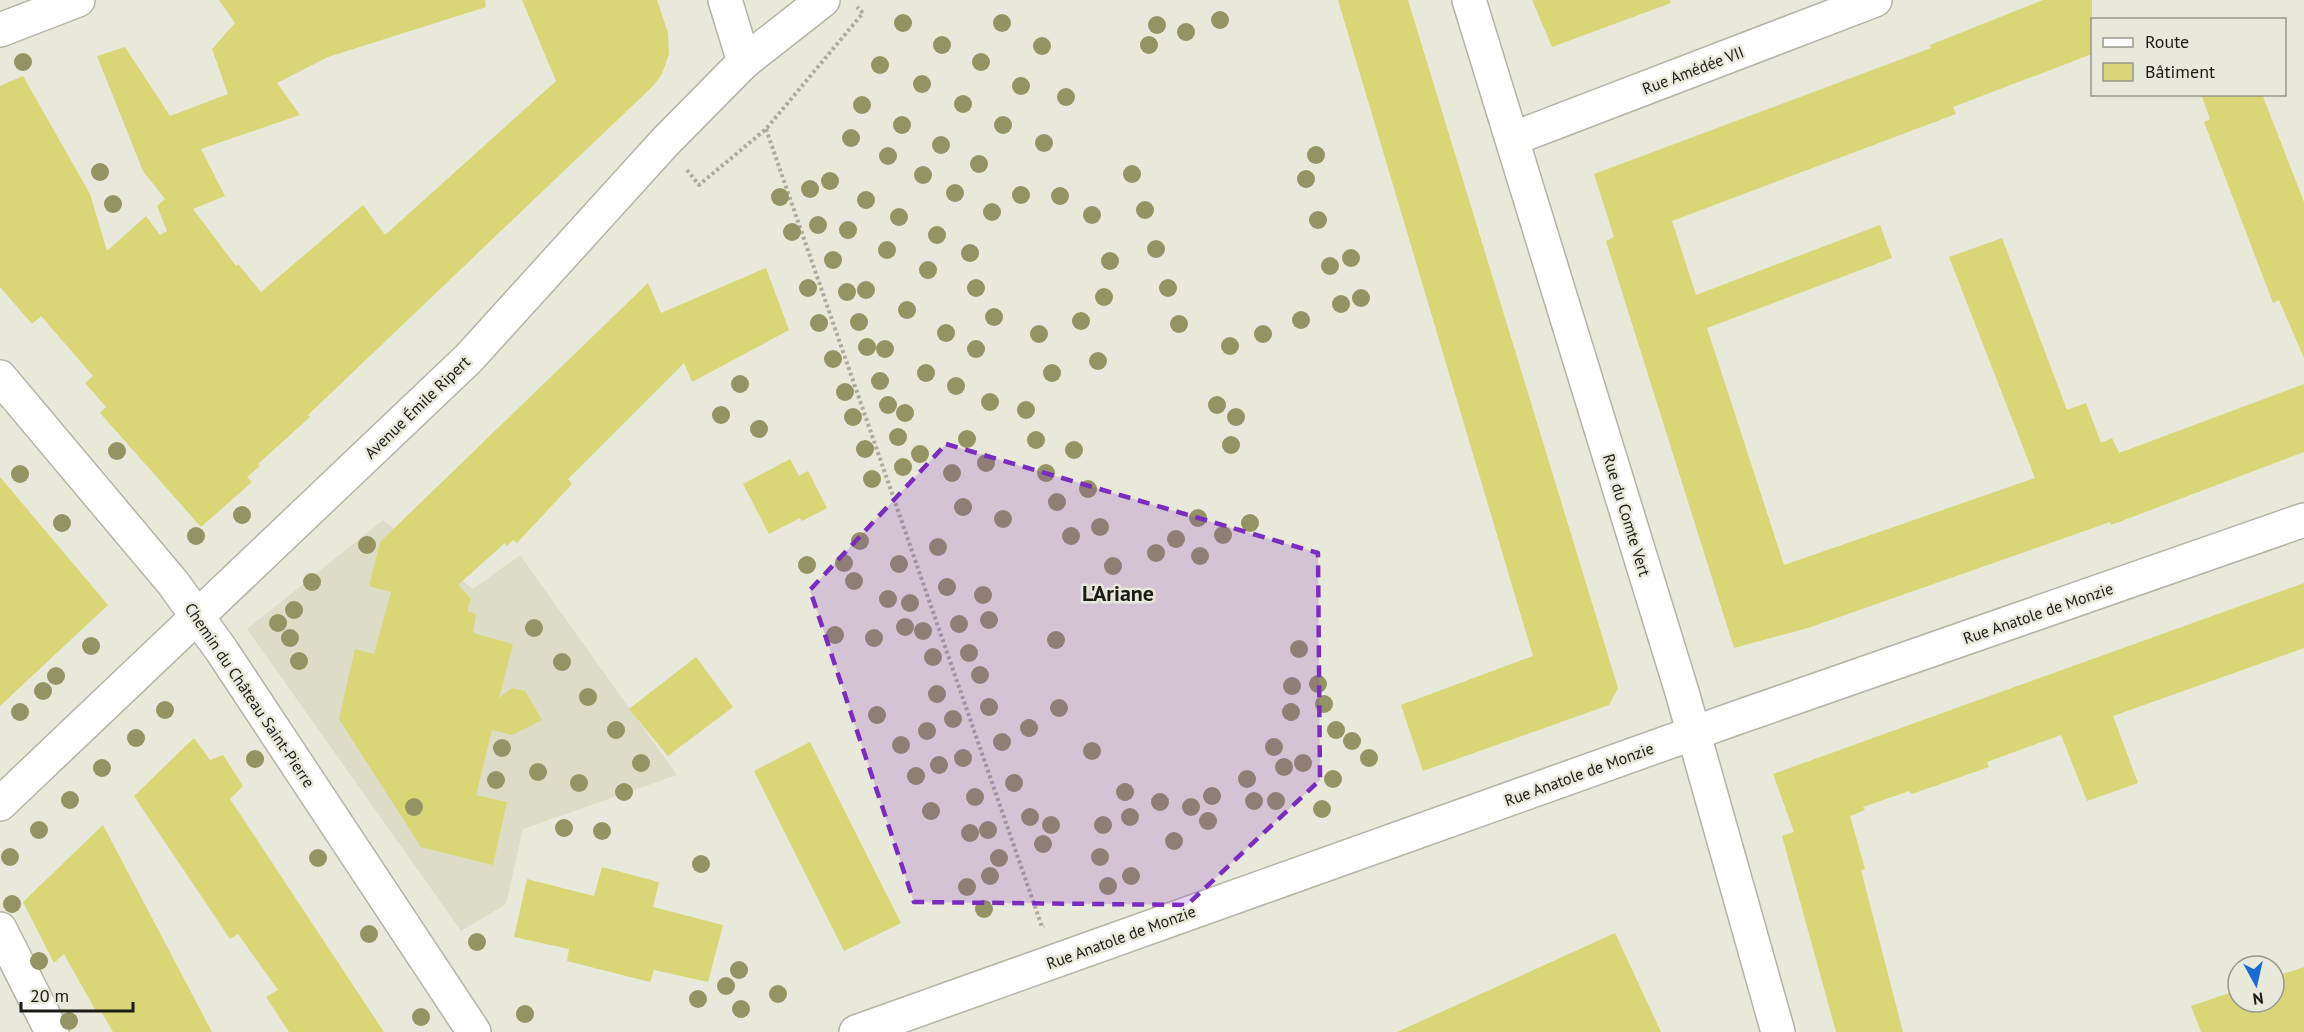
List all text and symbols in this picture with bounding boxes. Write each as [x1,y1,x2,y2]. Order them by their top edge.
legend [2091,18,2286,96]
text: Route [2145,30,2189,53]
street label: Rue Amédée VII [1639,41,1747,99]
text: Bâtiment [2145,60,2215,83]
street label: Avenue Émile Ripert [360,351,474,463]
street label: Rue du Comte Vert [1599,451,1655,579]
street label: Rue Anatole de Monzie [1960,578,2116,648]
district label: L'Ariane [1082,579,1154,607]
street label: Chemin du Château Saint-Pierre [181,599,319,791]
street label: Rue Anatole de Monzie [1502,738,1656,810]
street label: Rue Anatole de Monzie [1044,901,1198,973]
north arrow [2226,954,2286,1014]
scale bar [21,975,134,1013]
text: 20 m [30,984,69,1007]
text: N [2251,988,2265,1009]

